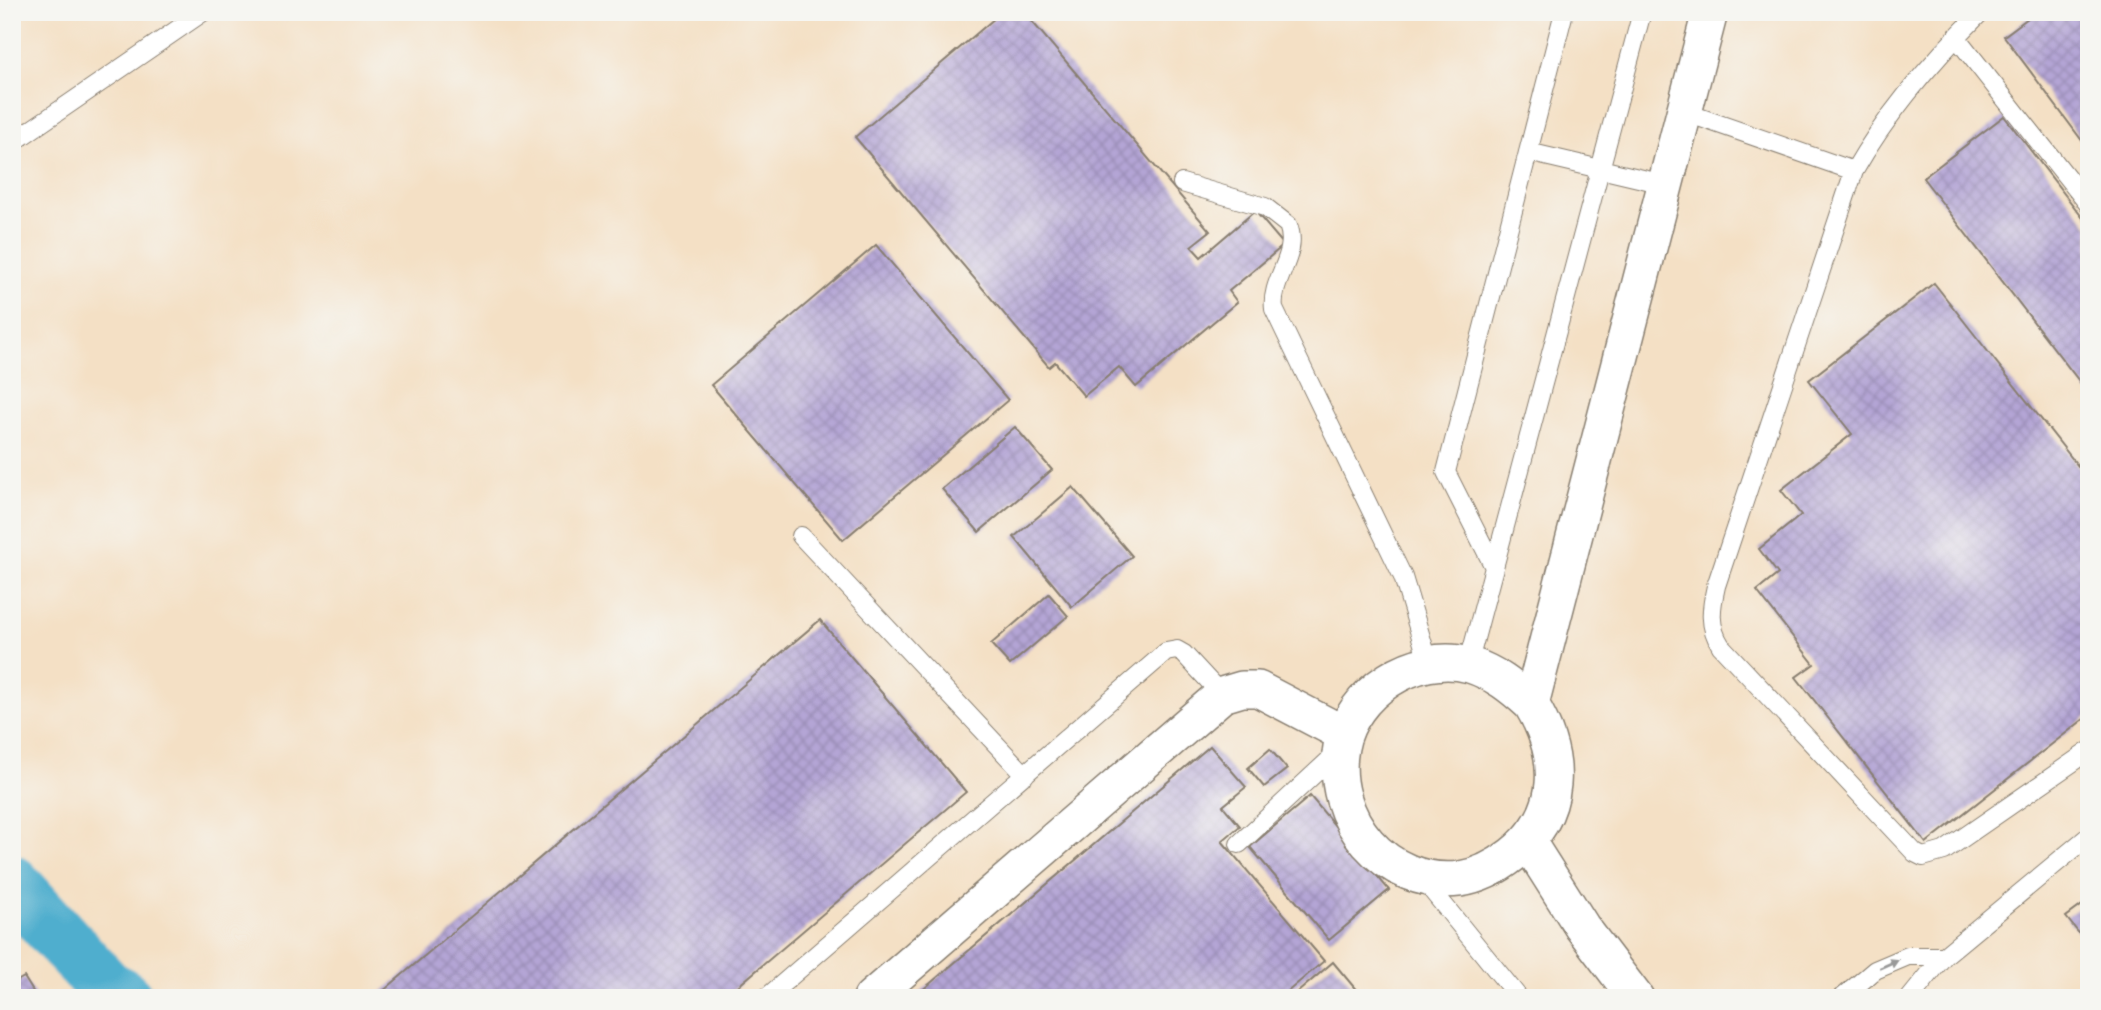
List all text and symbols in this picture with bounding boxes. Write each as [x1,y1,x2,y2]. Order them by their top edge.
one-way arrow [1878,958,1899,969]

